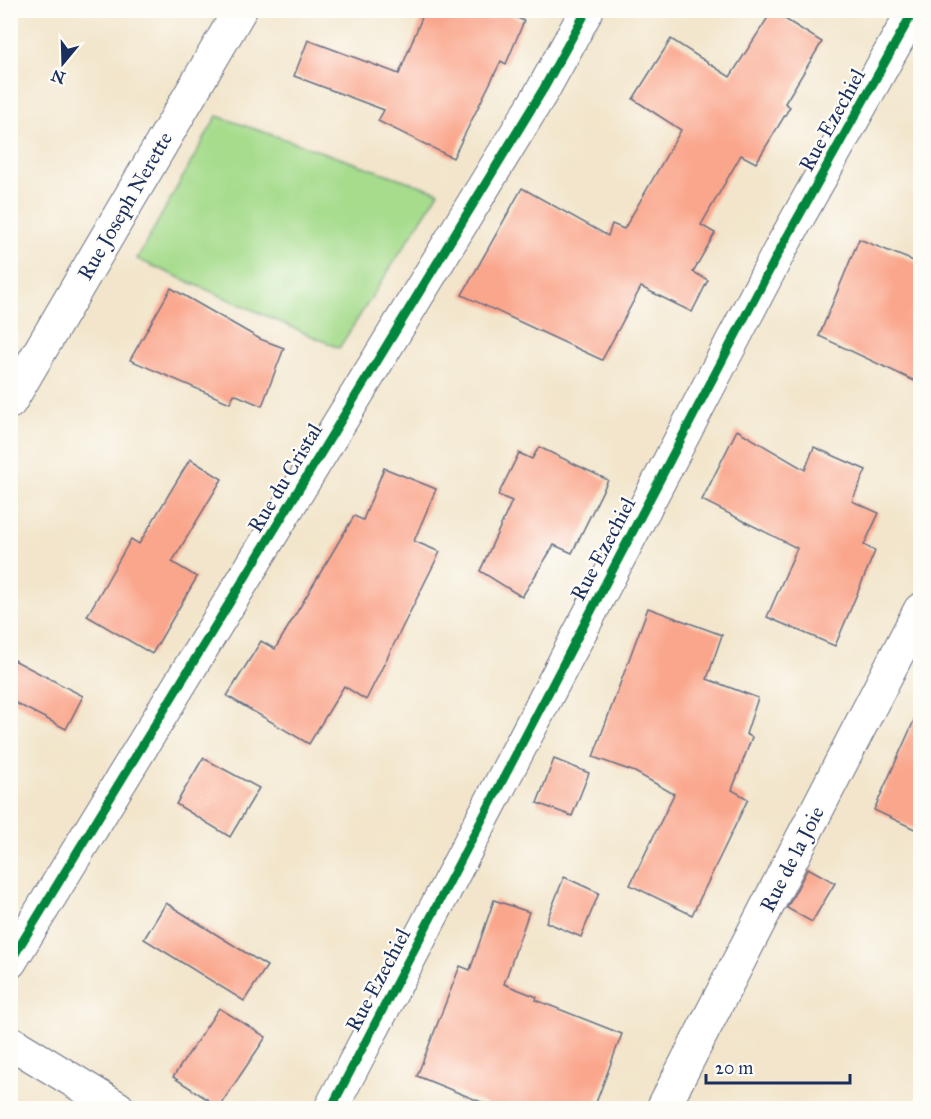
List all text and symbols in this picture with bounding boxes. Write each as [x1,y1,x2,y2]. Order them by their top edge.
north arrow [33,33,93,93]
street label: Rue Ezechiel [793,64,871,176]
text: N [48,65,68,88]
street label: Rue Joseph Nerette [72,127,178,285]
street label: Rue du Cristal [242,418,328,537]
street label: Rue Ezechiel [565,493,641,605]
street label: Rue de la Joie [754,802,830,916]
street label: Rue Ezechiel [340,924,416,1036]
scale bar [706,1047,850,1085]
text: 20 m [715,1057,753,1079]

